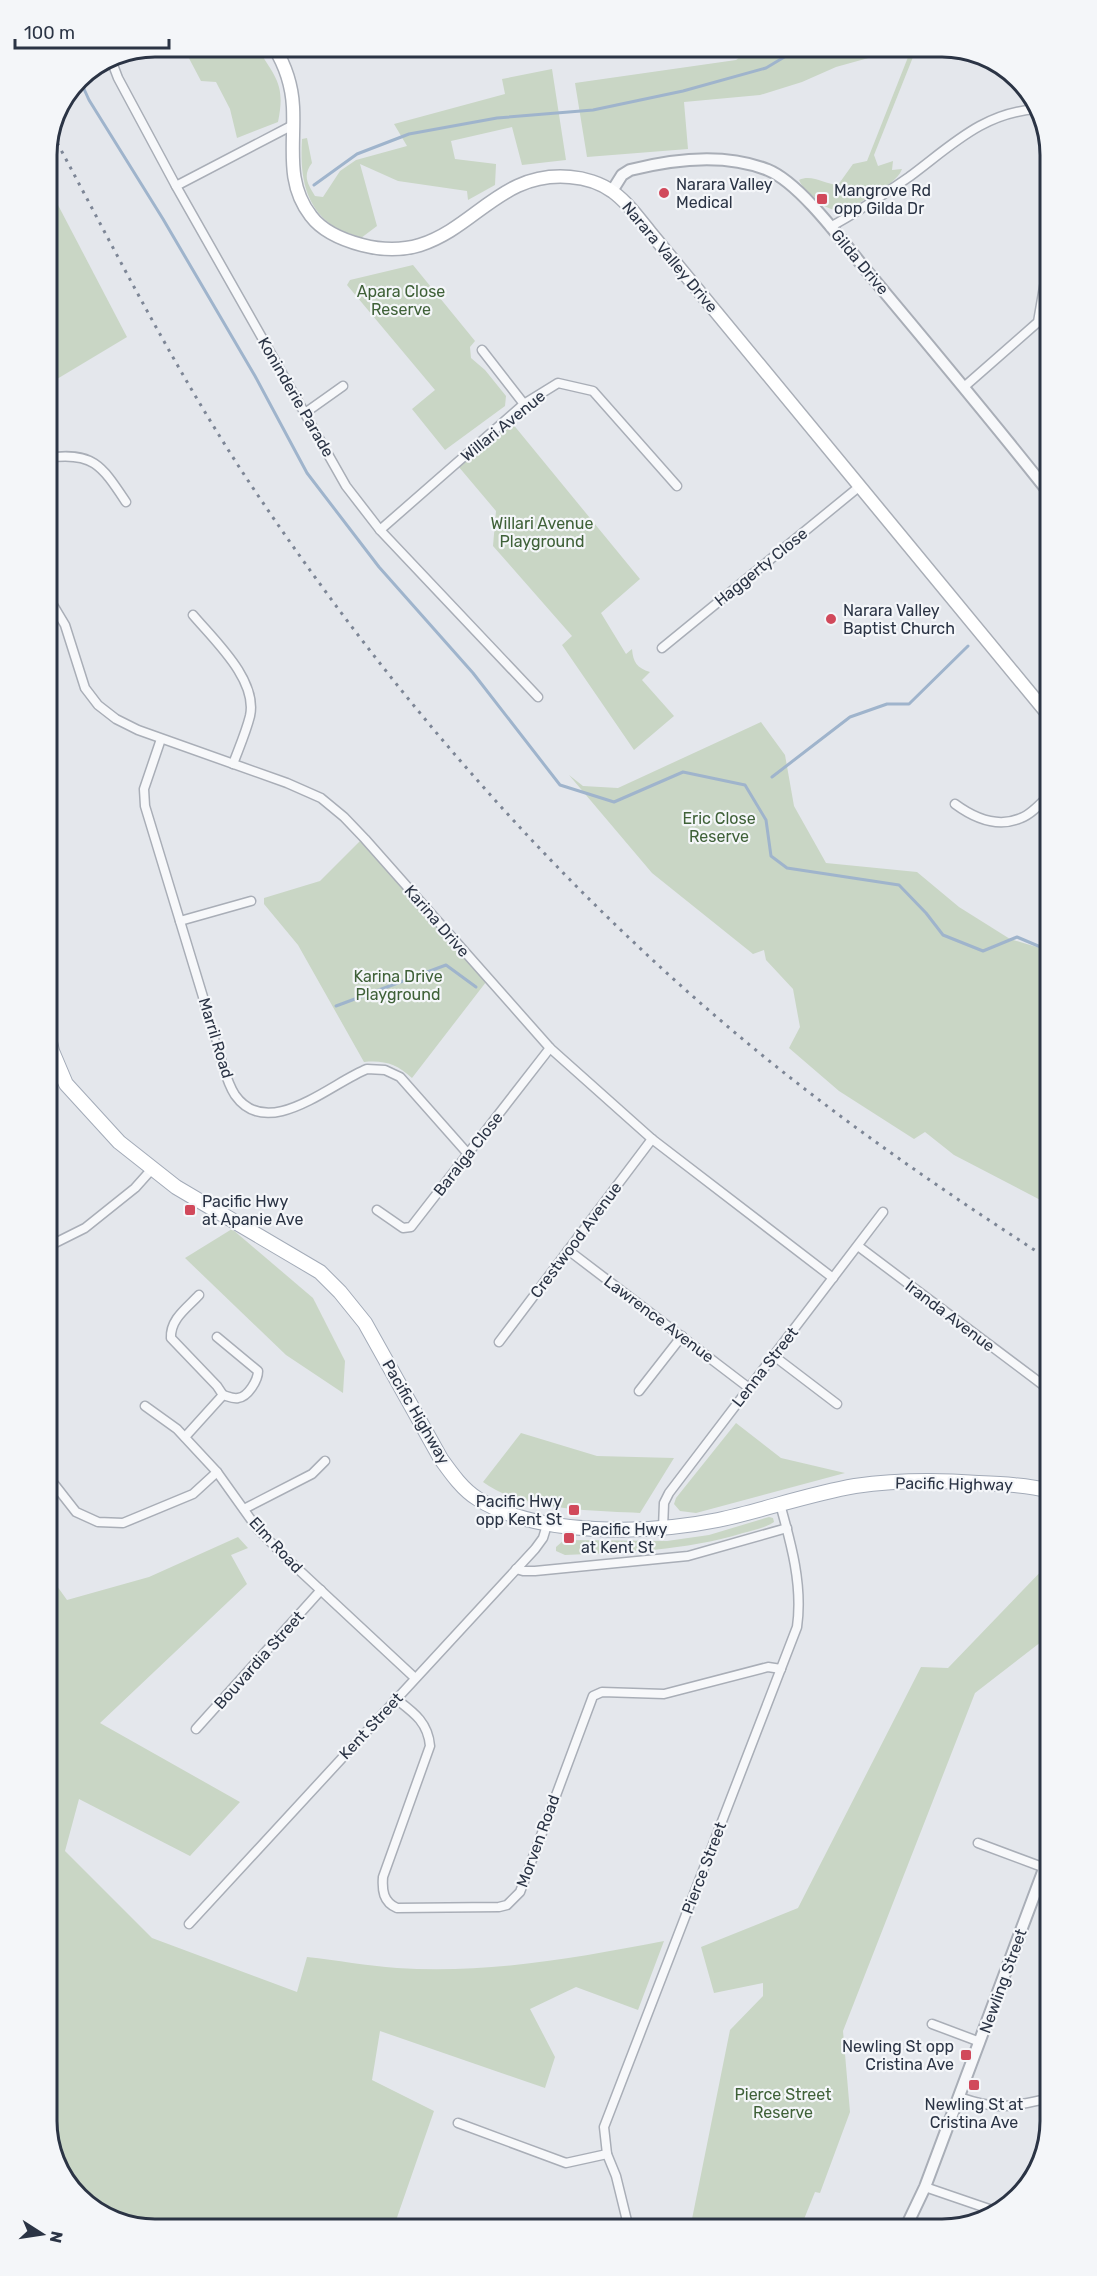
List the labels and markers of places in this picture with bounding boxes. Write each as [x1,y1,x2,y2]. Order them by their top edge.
place label: Narara Valley Medical [676,175,773,212]
place label: Mangrove Rd opp Gilda Dr [834,181,931,218]
marker: Narara Valley Medical [657,186,671,200]
marker: Mangrove Rd opp Gilda Dr [815,192,829,206]
place label: Narara Valley Baptist Church [843,601,955,638]
marker: Narara Valley Baptist Church [824,612,838,626]
place label: Pacific Hwy at Apanie Ave [202,1192,303,1229]
marker: Pacific Hwy at Apanie Ave [183,1203,197,1217]
place label: Pacific Hwy opp Kent St [476,1492,562,1529]
marker: Pacific Hwy opp Kent St [567,1503,581,1517]
place label: Pacific Hwy at Kent St [581,1520,667,1557]
marker: Pacific Hwy at Kent St [562,1531,576,1545]
place label: Newling St opp Cristina Ave [842,2037,954,2074]
marker: Newling St opp Cristina Ave [959,2048,973,2062]
marker: Newling St at Cristina Ave [967,2078,981,2092]
place label: Newling St at Cristina Ave [925,2095,1023,2132]

